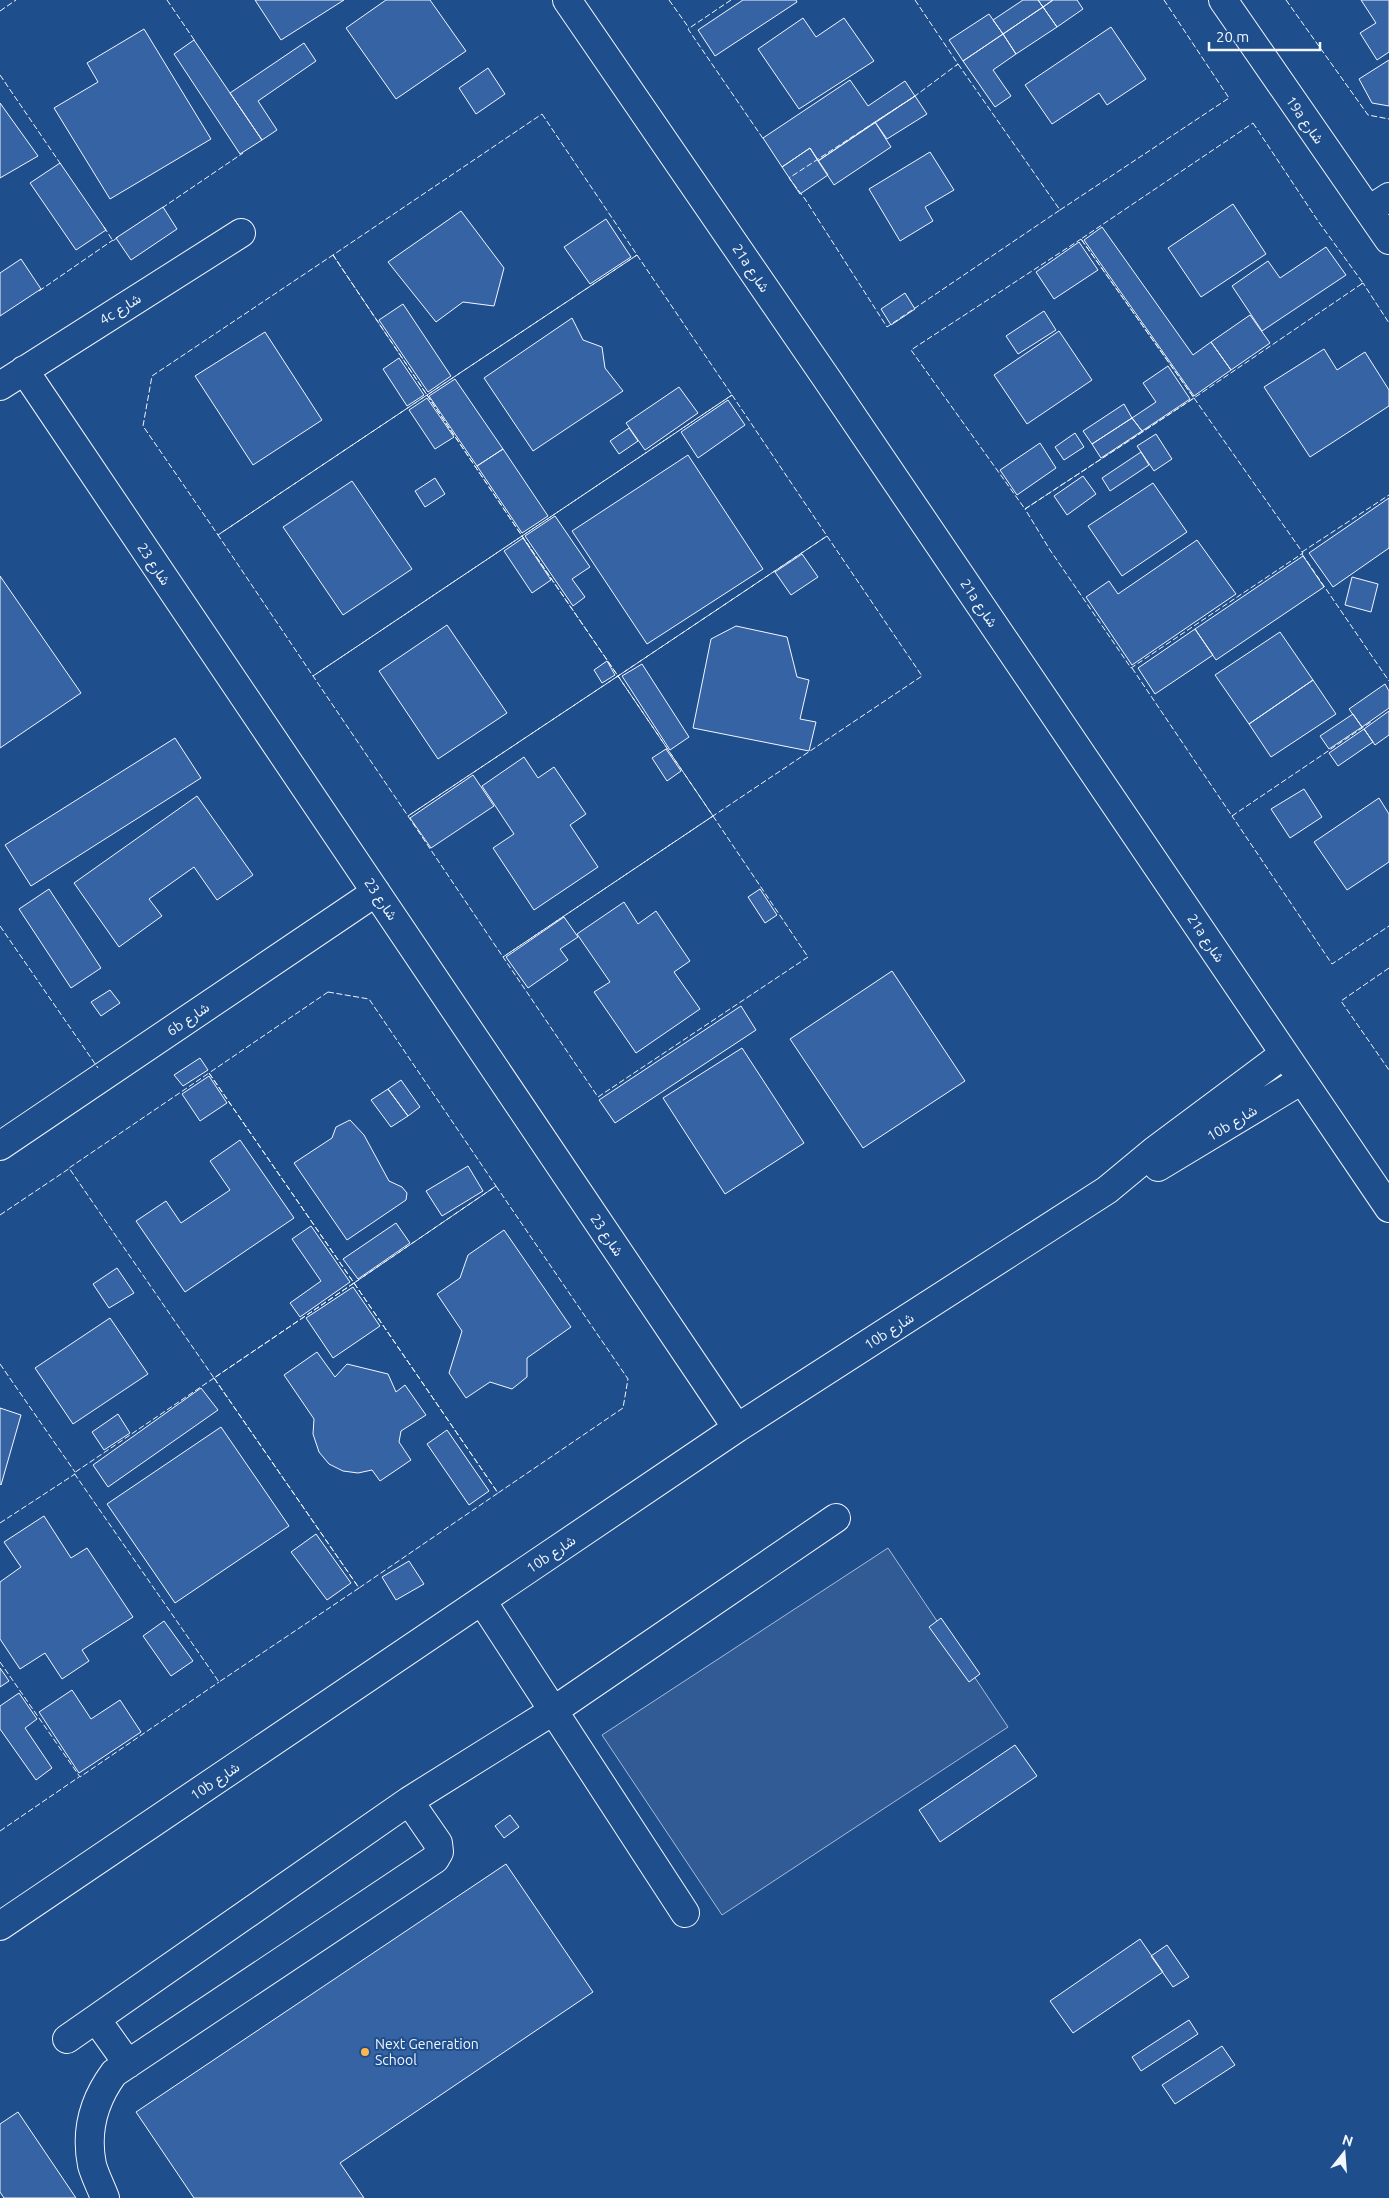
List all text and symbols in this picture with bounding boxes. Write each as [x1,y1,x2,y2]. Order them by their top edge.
scale bar [1209,20,1320,52]
text: 20 m [1216,28,1249,45]
street label: 19a شارع [1280,93,1327,149]
street label: 21a شارع [727,241,773,297]
street label: 4c شارع [96,290,145,330]
street label: شارع 23 [132,540,174,590]
street label: 21a شارع [955,576,1001,632]
street label: شارع 23 [359,875,401,925]
street label: 21a شارع [1182,911,1228,967]
street label: 6b شارع [164,999,214,1041]
street label: 10b شارع [1204,1102,1261,1147]
street label: شارع 23 [585,1211,627,1261]
street label: 10b شارع [861,1309,918,1355]
street label: 10b شارع [524,1532,580,1579]
street label: 10b شارع [188,1759,244,1806]
place label: Next Generation School [375,2036,479,2068]
marker: Next Generation School [359,2046,371,2058]
north arrow [1319,2128,1369,2178]
text: N [1340,2131,1355,2150]

